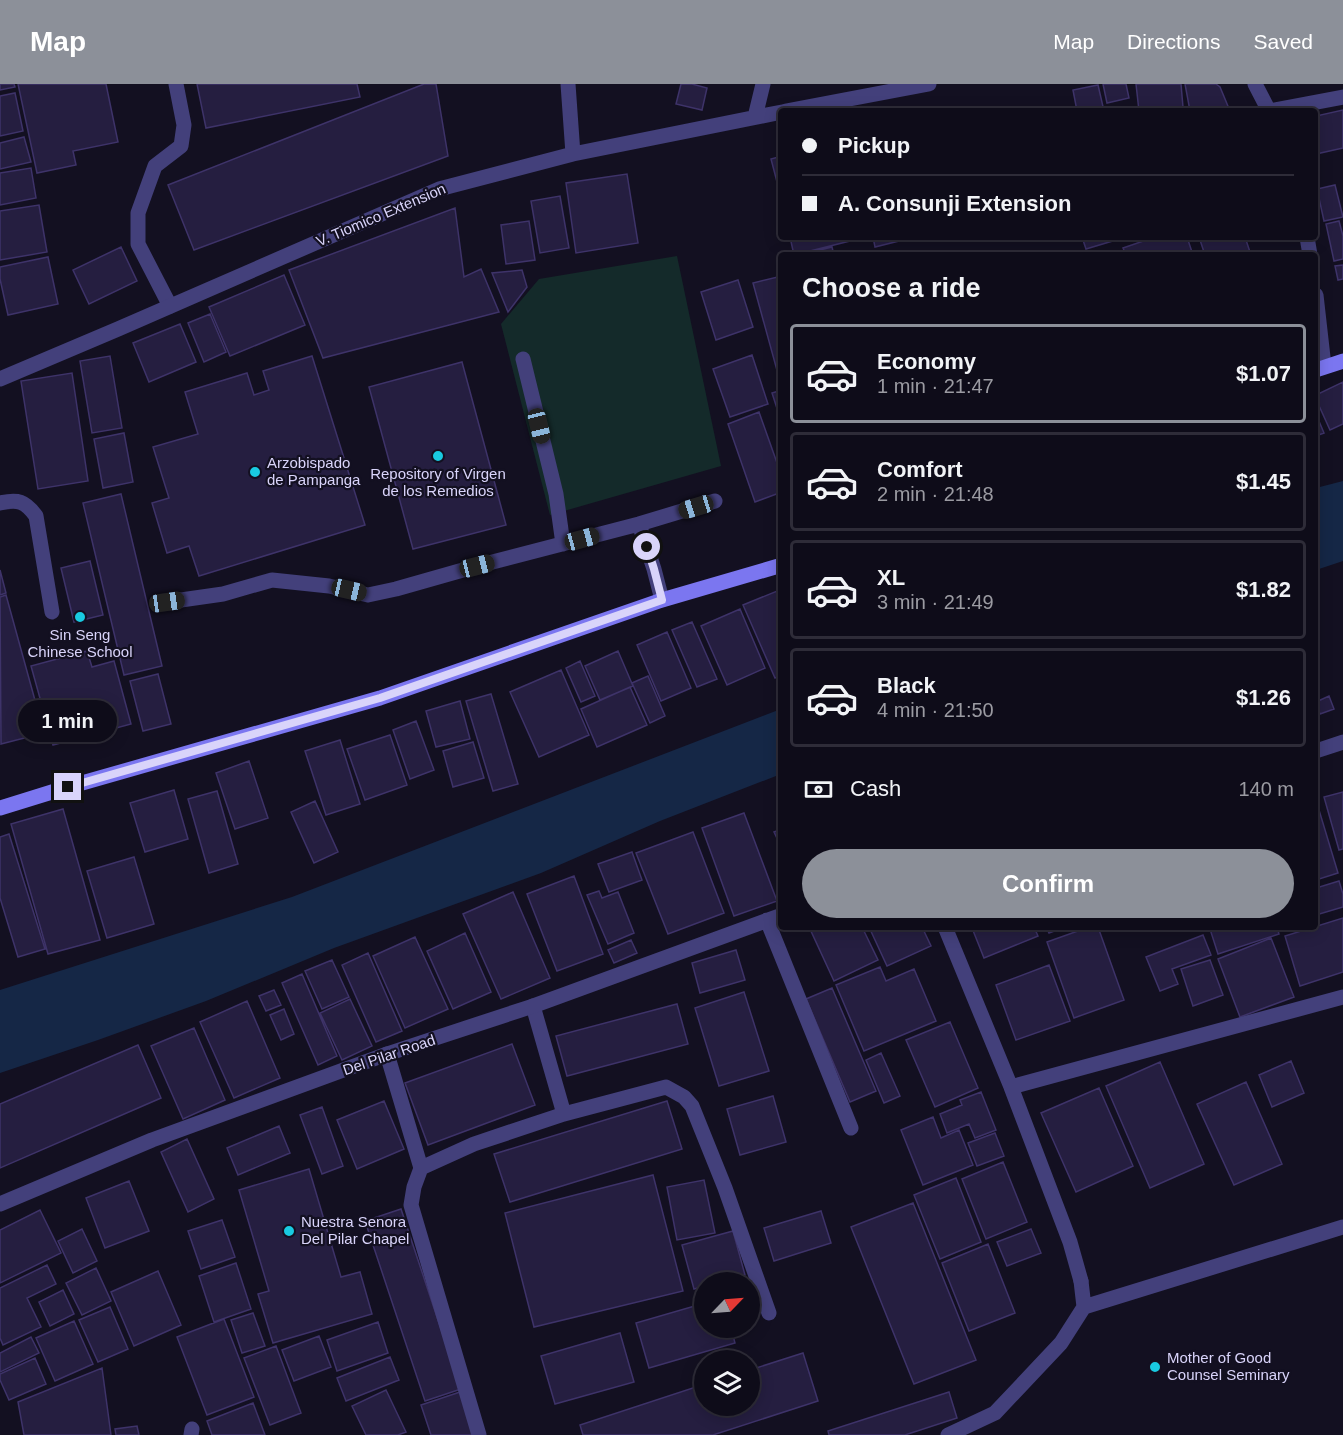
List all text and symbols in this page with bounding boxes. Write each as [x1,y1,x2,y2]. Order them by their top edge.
text: Map [30,26,86,57]
text: Map [1053,30,1094,53]
text: Directions [1127,30,1220,53]
text: Saved [1253,30,1313,53]
text: Pickup [838,133,910,158]
street label: V. Tiomico Extension [314,180,448,249]
text: A. Consunji Extension [838,191,1071,216]
text: Choose a ride [802,273,981,303]
icon: car [805,347,859,401]
text: Economy [877,349,976,374]
text: $1.07 [1236,361,1291,386]
text: 1 min · 21:47 [877,375,994,397]
car [526,406,552,446]
marker: Repository of Virgen de los Remedios [431,449,445,463]
place label: Arzobispado de Pampanga [267,454,361,488]
icon: car [805,455,859,509]
text: Comfort [877,457,963,482]
marker: Arzobispado de Pampanga [248,465,262,479]
place label: Repository of Virgen de los Remedios [370,465,506,499]
text: $1.45 [1236,469,1291,494]
text: 2 min · 21:48 [877,483,994,505]
car [676,493,716,521]
car [562,526,602,552]
route start [633,533,660,560]
car [457,553,497,579]
icon: car [805,563,859,617]
text: XL [877,565,905,590]
car [329,577,369,603]
text: $1.82 [1236,577,1291,602]
car [148,591,186,613]
text: 3 min · 21:49 [877,591,994,613]
marker: Sin Seng Chinese School [73,610,87,624]
place label: Sin Seng Chinese School [27,626,133,660]
icon: car [805,671,859,725]
text: Black [877,673,936,698]
text: $1.26 [1236,685,1291,710]
text: 4 min · 21:50 [877,699,994,721]
callout: 1 min [19,700,118,742]
text: 1 min [41,710,94,732]
route end [54,773,81,800]
icon: cash [802,773,835,806]
text: Cash [850,776,901,801]
text: 140 m [1238,778,1294,800]
button: Confirm [802,849,1294,918]
street label: Del Pilar Road [340,1031,437,1078]
place label: Nuestra Senora Del Pilar Chapel [301,1213,409,1247]
marker: Nuestra Senora Del Pilar Chapel [282,1224,296,1238]
north arrow [694,1272,760,1338]
map controls [694,1272,760,1416]
place label: Mother of Good Counsel Seminary [1167,1349,1290,1383]
button: layers [694,1350,760,1416]
marker: Mother of Good Counsel Seminary [1148,1360,1162,1374]

